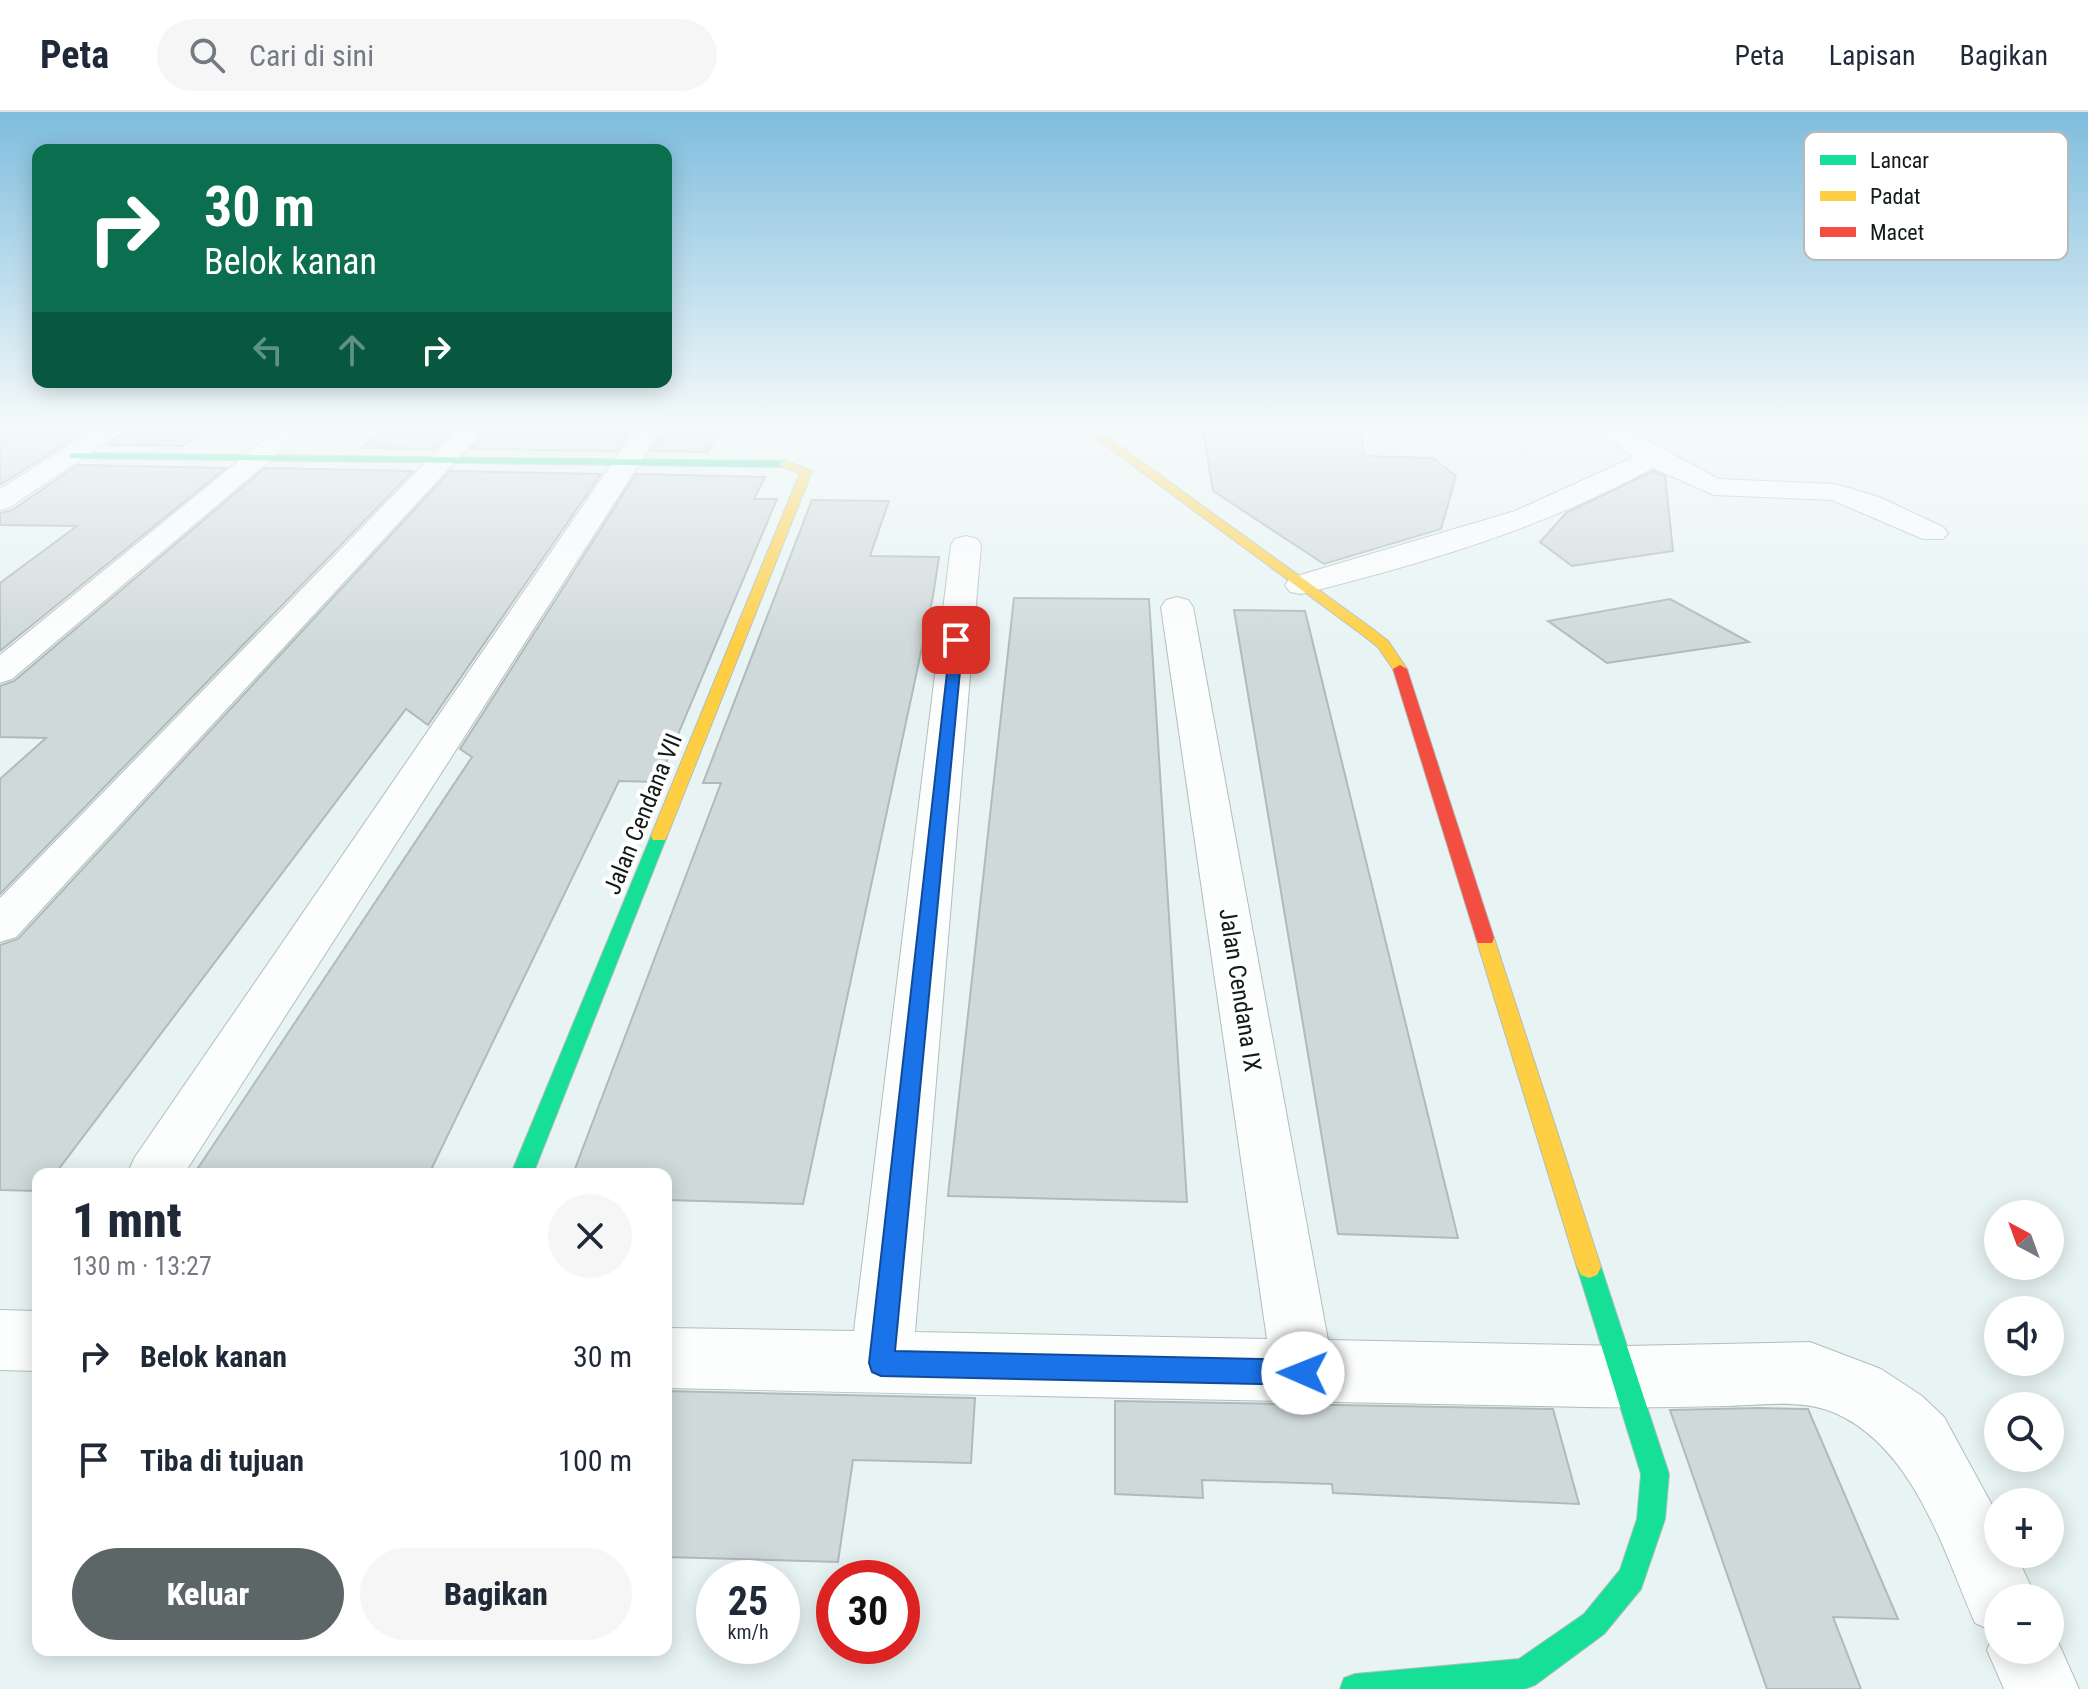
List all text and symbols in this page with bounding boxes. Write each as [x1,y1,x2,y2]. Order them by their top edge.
search box [157,19,717,91]
text: Peta [40,33,109,77]
icon: search [185,33,229,77]
text: Cari di sini [249,38,374,73]
text: Peta [1735,39,1785,72]
text: Lapisan [1829,39,1915,72]
text: Bagikan [1959,39,2048,72]
legend [1804,132,2068,260]
text: Lancar [1870,148,1929,173]
text: 30 m [204,174,315,240]
icon: right [72,176,176,280]
text: Padat [1870,184,1921,209]
text: Macet [1870,220,1924,245]
text: Belok kanan [204,241,377,283]
icon: left [246,328,290,372]
icon: ahead [330,328,374,372]
icon: right [414,328,458,372]
pin [922,606,990,674]
icon: arrive [934,618,978,662]
street label: Jalan Cendana VII [598,729,688,899]
street label: Jalan Cendana IX [1213,906,1267,1074]
text: 1 mnt [72,1192,182,1249]
button: close [548,1194,632,1278]
north arrow [1984,1200,2064,1280]
map controls [1984,1200,2064,1664]
text: 130 m · 13:27 [72,1251,212,1281]
button: sound [1984,1296,2064,1376]
position arrow [1261,1331,1345,1415]
icon: right [72,1334,116,1378]
text: Belok kanan [140,1339,287,1374]
text: 30 m [573,1339,632,1374]
button: search [1984,1392,2064,1472]
icon: arrive [72,1438,116,1482]
text: Tiba di tujuan [140,1443,304,1478]
text: 100 m [558,1443,632,1478]
button: + [1984,1488,2064,1568]
button: Keluar [72,1548,344,1640]
button: Bagikan [360,1548,632,1640]
speed limit sign: 30 [816,1560,920,1664]
text: 25 [728,1578,768,1625]
button: − [1984,1584,2064,1664]
text: km/h [727,1620,769,1644]

